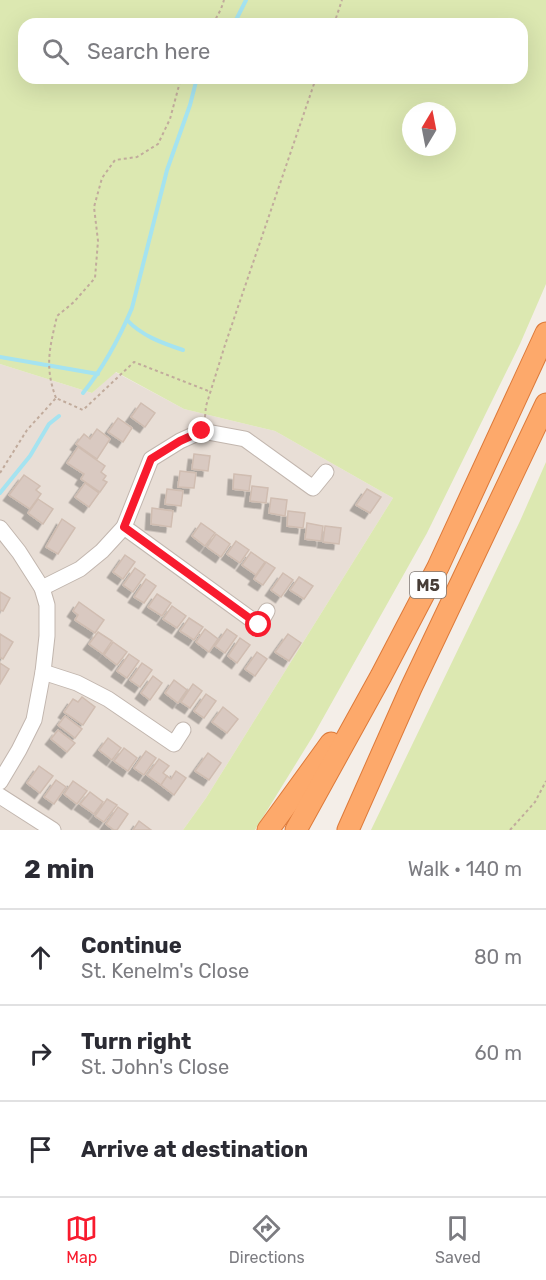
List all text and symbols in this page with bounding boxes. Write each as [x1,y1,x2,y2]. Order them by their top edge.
search box [18,18,528,84]
icon: search [39,35,72,68]
text: Search here [87,38,210,65]
north arrow [402,102,456,156]
route end [188,417,214,443]
road number: M5 [410,572,446,598]
route start [245,611,271,637]
text: 2 min [24,854,94,885]
text: Walk · 140 m [408,857,522,881]
text: Continue [81,932,182,959]
icon: ahead [24,941,57,974]
text: 80 m [474,945,522,969]
text: St. Kenelm's Close [81,959,249,983]
text: Turn right [81,1028,191,1055]
icon: right [24,1037,57,1070]
text: 60 m [475,1041,522,1065]
text: St. John's Close [81,1055,229,1079]
icon: arrive [24,1133,57,1166]
text: Arrive at destination [81,1136,308,1163]
tab: Map [65,1212,98,1267]
tab: Directions [229,1212,305,1267]
tab: Saved [435,1212,481,1267]

